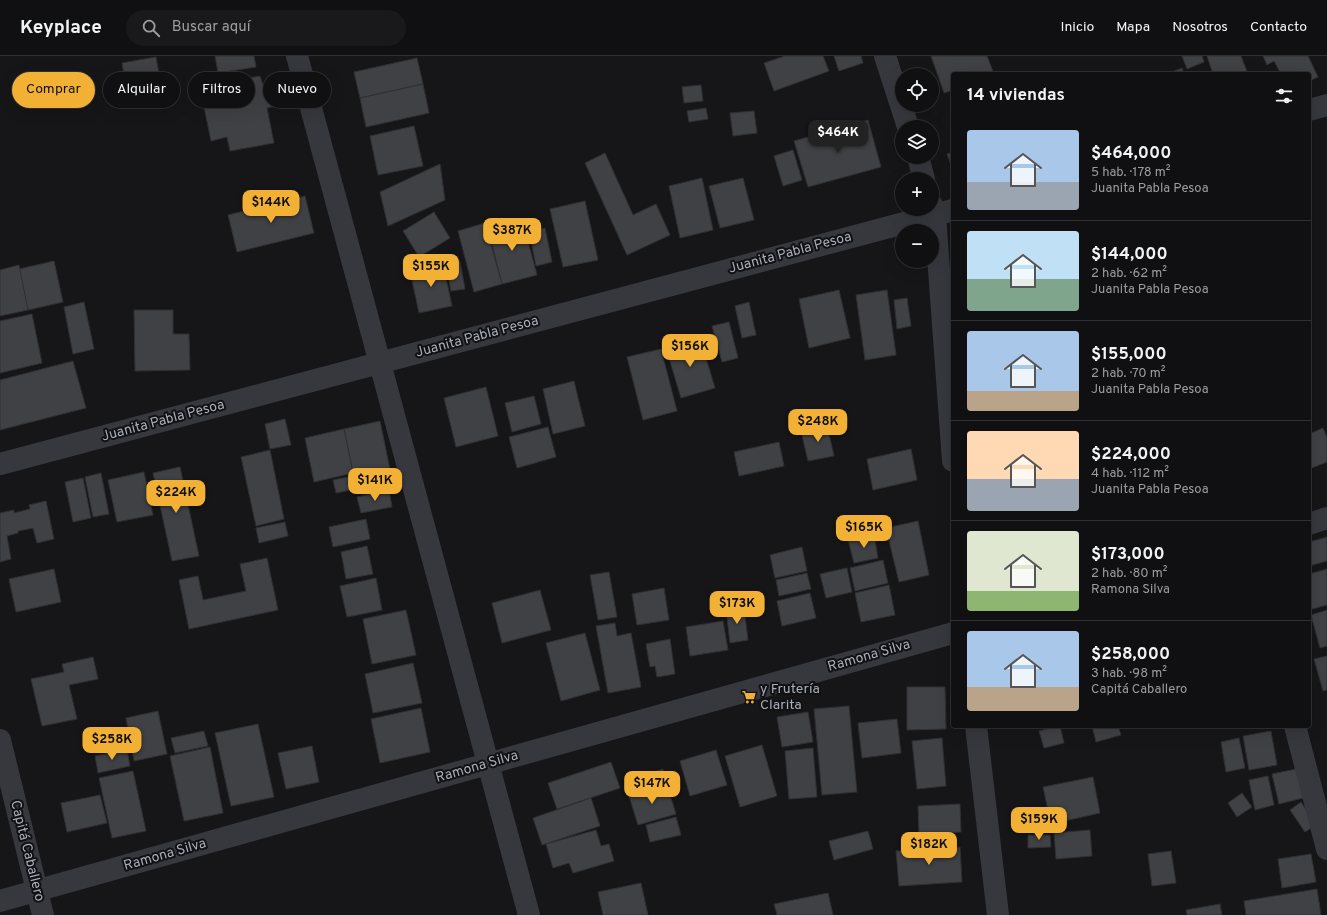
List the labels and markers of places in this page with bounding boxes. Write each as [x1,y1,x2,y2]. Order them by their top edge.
pin: $464K [810,120,866,154]
pin: $144K [243,190,299,224]
pin: $387K [484,218,540,252]
pin: $155K [403,254,459,288]
pin: $156K [662,334,718,368]
pin: $248K [790,409,846,443]
pin: $141K [347,468,403,502]
pin: $224K [148,480,204,514]
pin: $165K [836,515,892,549]
pin: $173K [709,591,765,625]
place label: y Frutería Clarita [760,681,820,714]
supermarket icon: y Frutería Clarita [741,689,757,705]
pin: $258K [84,727,140,761]
pin: $147K [624,771,680,805]
pin: $159K [1011,807,1067,841]
pin: $182K [901,832,957,866]

